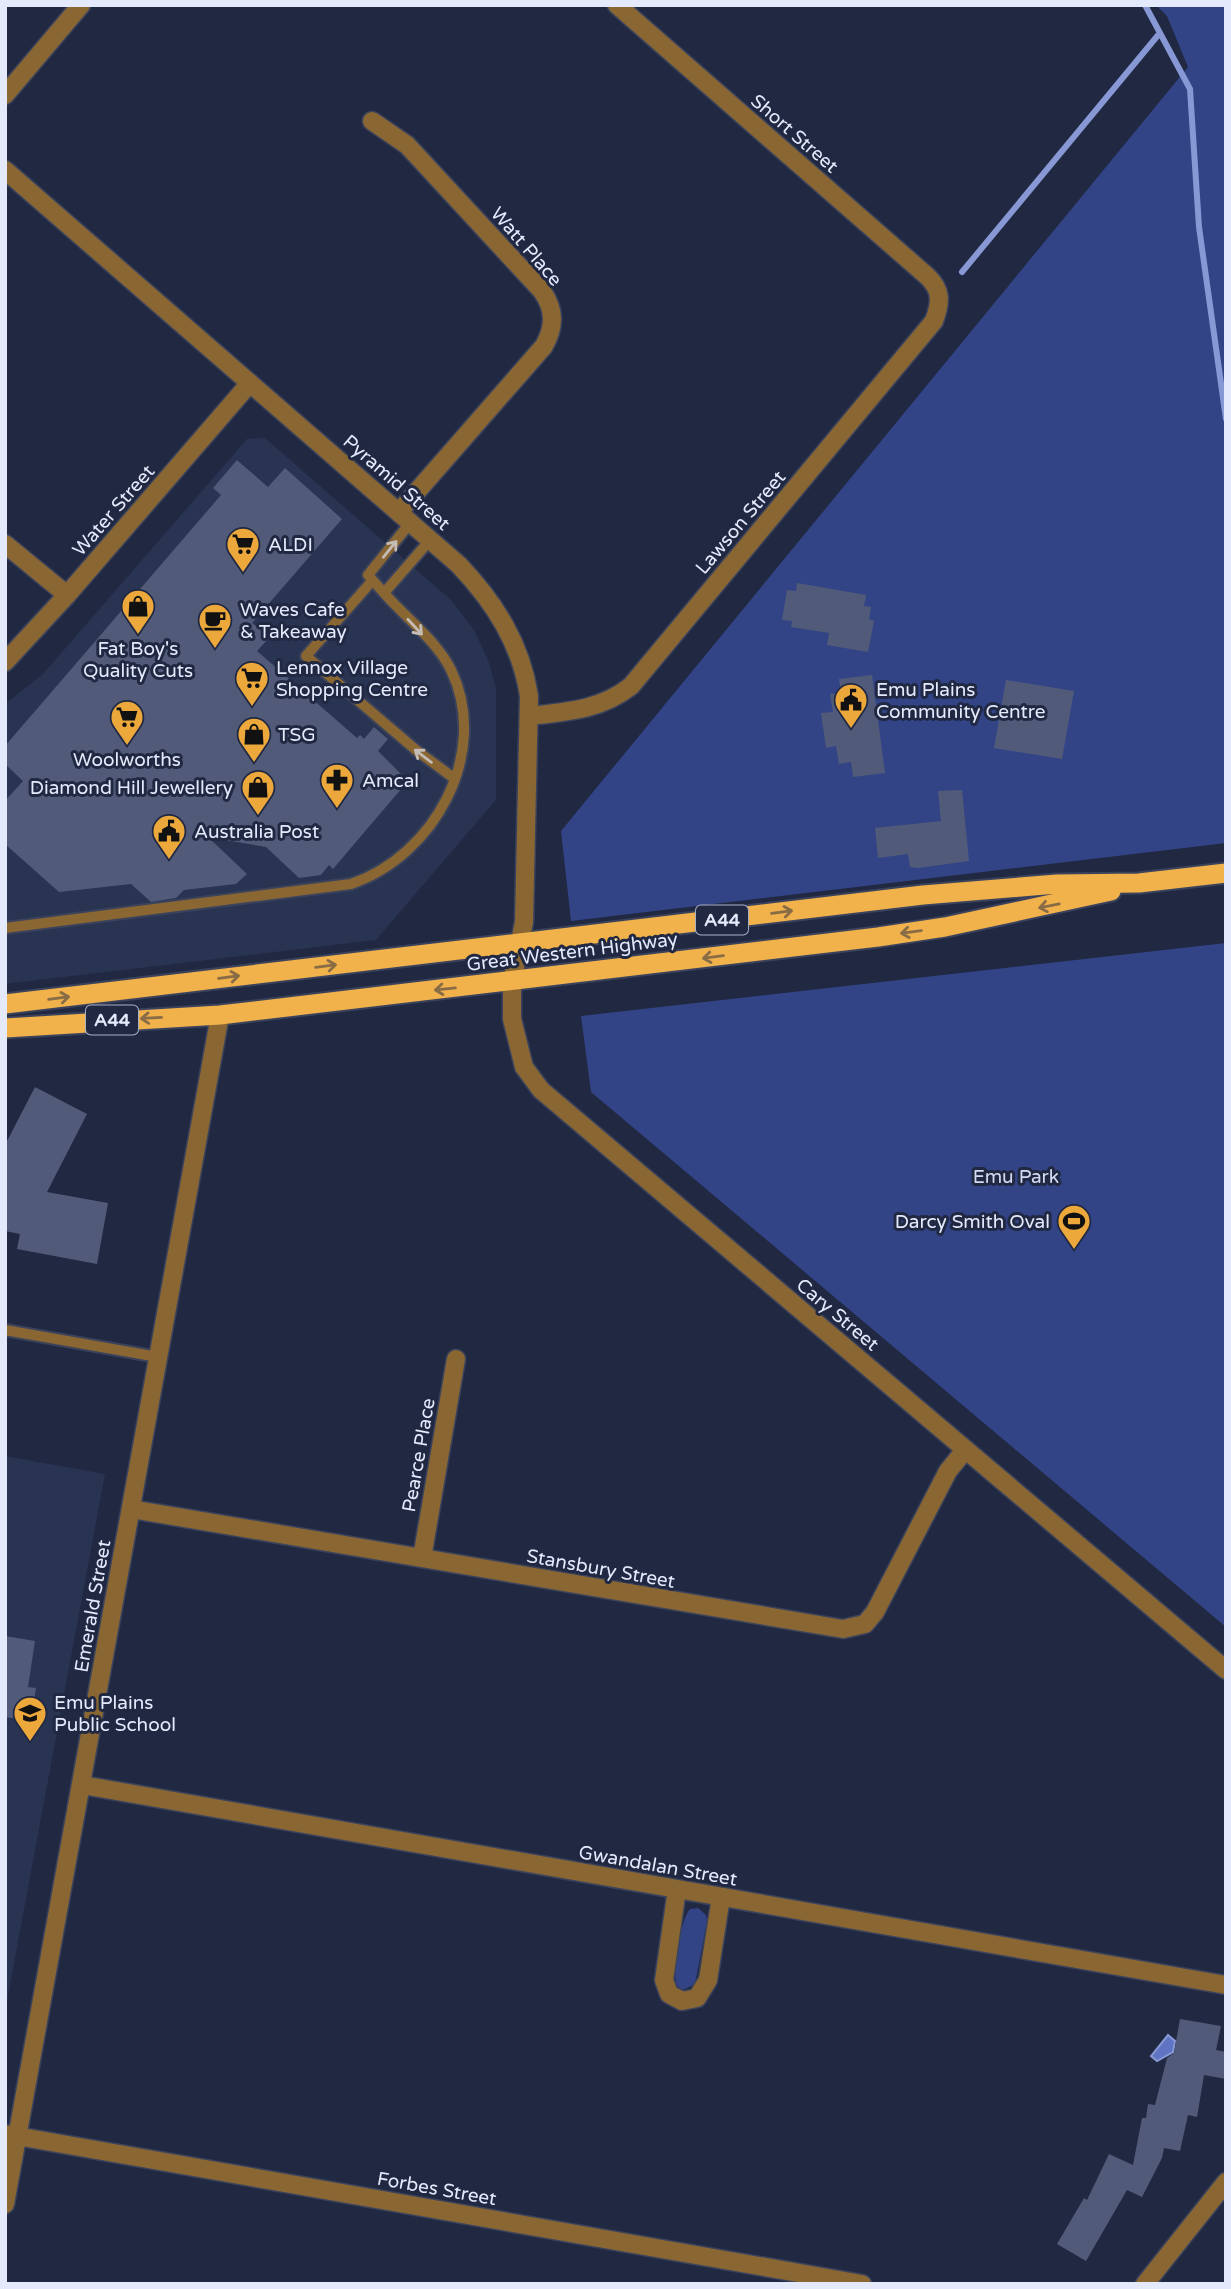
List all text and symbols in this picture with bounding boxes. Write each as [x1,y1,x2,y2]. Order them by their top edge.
street label: Short Street [746,90,842,178]
street label: Watt Place [486,203,566,291]
street label: Pyramid Street [338,430,454,535]
street label: Water Street [68,461,159,561]
street label: Lawson Street [691,467,790,579]
supermarket icon: ALDI [224,525,262,574]
place label: ALDI [268,534,313,556]
one-way arrow [382,540,397,558]
shop icon: Fat Boy's Quality Cuts [119,587,157,636]
place label: Waves Cafe & Takeaway [240,599,347,643]
cafe icon: Waves Cafe & Takeaway [196,601,234,650]
one-way arrow [406,618,423,635]
place label: Fat Boy's Quality Cuts [83,638,193,682]
place label: Lennox Village Shopping Centre [276,657,428,701]
supermarket icon: Lennox Village Shopping Centre [233,659,271,708]
place label: Emu Plains Community Centre [876,679,1045,723]
public building icon: Emu Plains Community Centre [832,681,870,730]
supermarket icon: Woolworths [108,698,146,747]
shop icon: TSG [235,715,273,764]
place label: TSG [278,724,316,746]
one-way arrow [414,748,433,763]
place label: Woolworths [73,749,181,771]
pharmacy icon: Amcal [318,761,356,810]
shop icon: Diamond Hill Jewellery [239,768,277,817]
place label: Amcal [362,770,419,792]
place label: Diamond Hill Jewellery [30,777,233,799]
public building icon: Australia Post [150,812,188,861]
place label: Australia Post [194,821,319,843]
one-way arrow [1038,900,1061,914]
road number: A44 [696,905,748,934]
one-way arrow [771,906,793,919]
one-way arrow [900,926,923,939]
street label: Great Western Highway [465,928,679,976]
one-way arrow [702,951,725,964]
one-way arrow [314,959,337,972]
one-way arrow [218,971,240,984]
one-way arrow [434,983,456,996]
one-way arrow [47,991,70,1004]
road number: A44 [86,1006,138,1035]
one-way arrow [140,1012,163,1025]
park label: Emu Park [973,1166,1059,1188]
sports icon: Darcy Smith Oval [1055,1202,1093,1251]
place label: Darcy Smith Oval [895,1211,1050,1233]
street label: Cary Street [792,1274,883,1356]
street label: Pearce Place [398,1396,440,1514]
street label: Emerald Street [71,1538,115,1674]
street label: Stansbury Street [525,1545,677,1593]
place label: Emu Plains Public School [54,1692,176,1736]
school or university icon: Emu Plains Public School [11,1694,49,1743]
street label: Gwandalan Street [577,1841,739,1891]
street label: Forbes Street [375,2168,498,2210]

